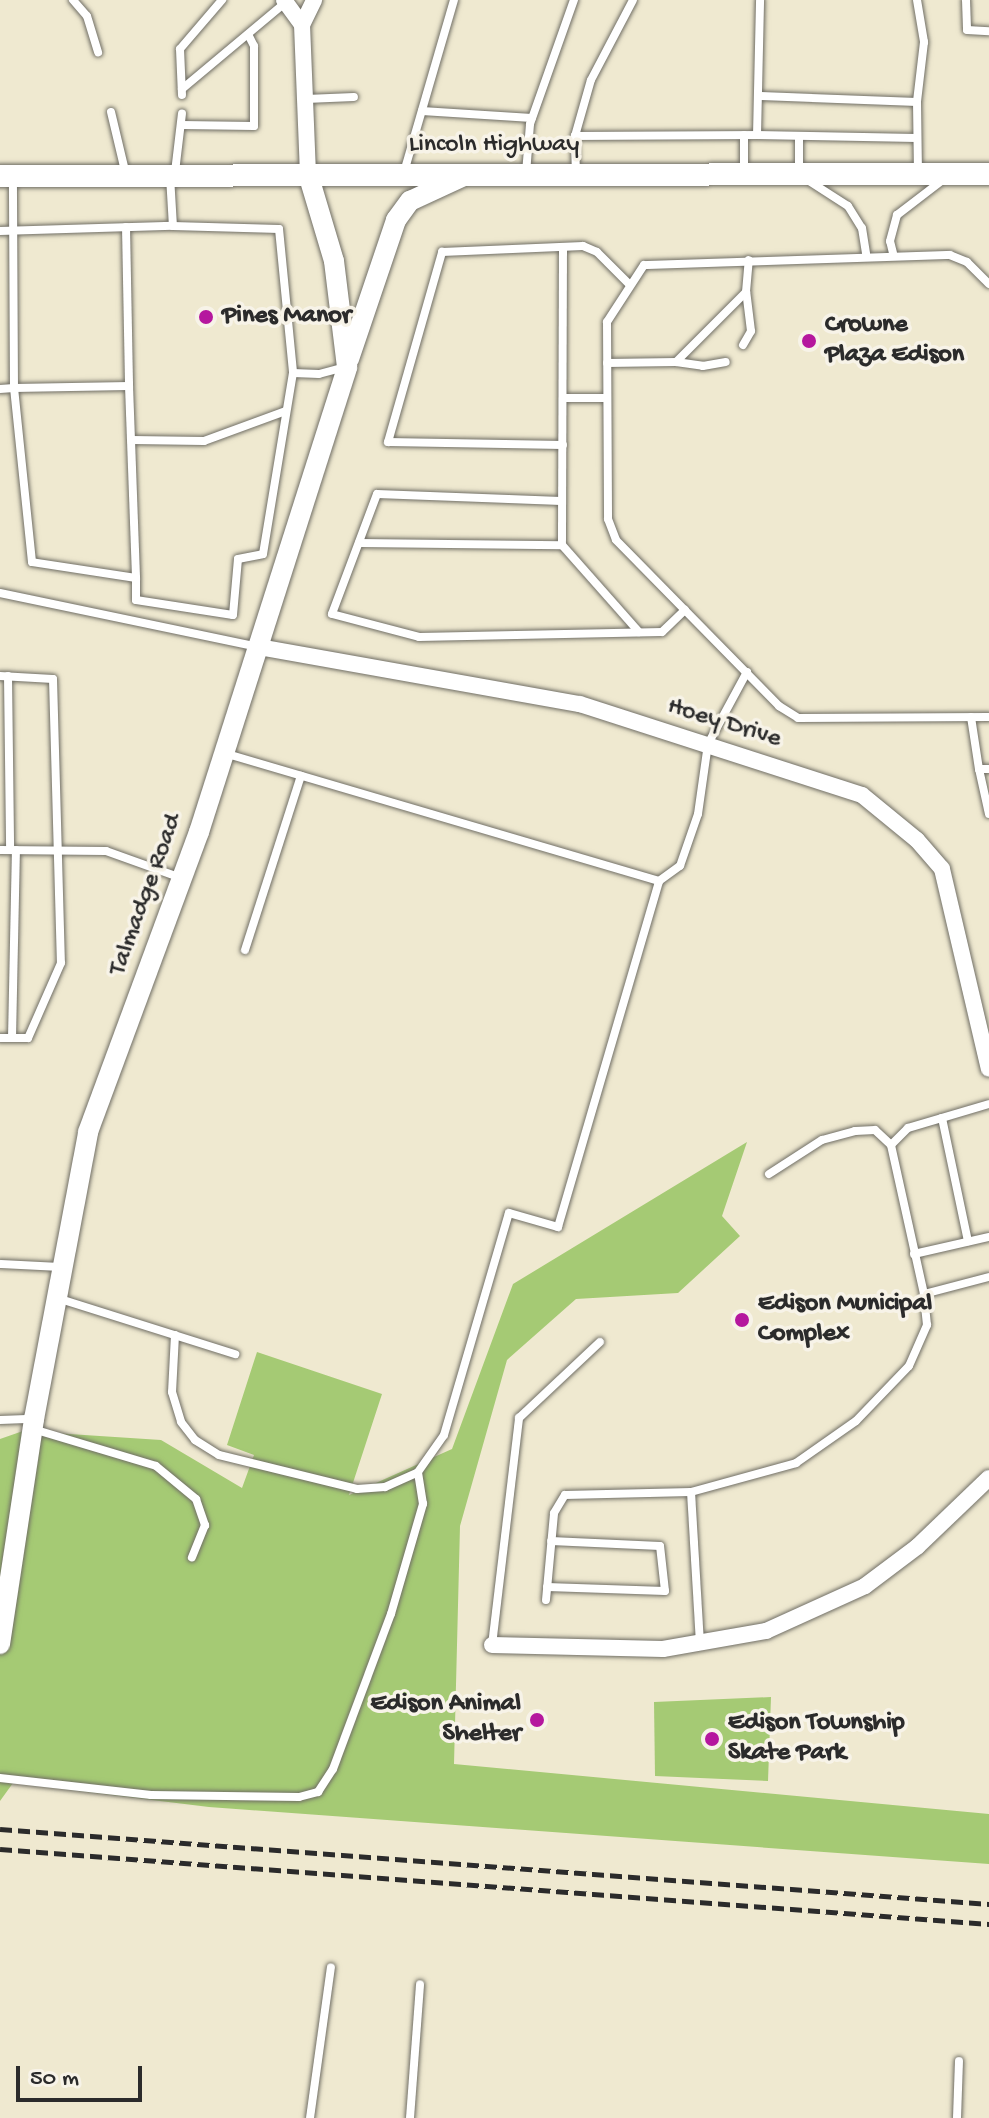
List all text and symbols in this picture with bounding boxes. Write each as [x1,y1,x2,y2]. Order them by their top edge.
street label: Lincoln Highway [409,130,579,162]
place label: Pines Manor [222,301,351,333]
marker: Pines Manor [197,308,215,326]
place label: Crowne Plaza Edison [825,310,964,372]
marker: Crowne Plaza Edison [800,332,818,350]
street label: Hoey Drive [663,692,785,756]
street label: Talmadge Road [103,810,191,980]
place label: Edison Municipal Complex [758,1289,932,1350]
marker: Edison Municipal Complex [733,1311,751,1329]
place label: Edison Animal Shelter [370,1689,521,1750]
place label: Edison Township Skate Park [728,1708,905,1770]
marker: Edison Animal Shelter [528,1711,546,1729]
marker: Edison Township Skate Park [703,1730,721,1748]
scale bar [20,2050,146,2100]
text: 50 m [30,2065,79,2094]

